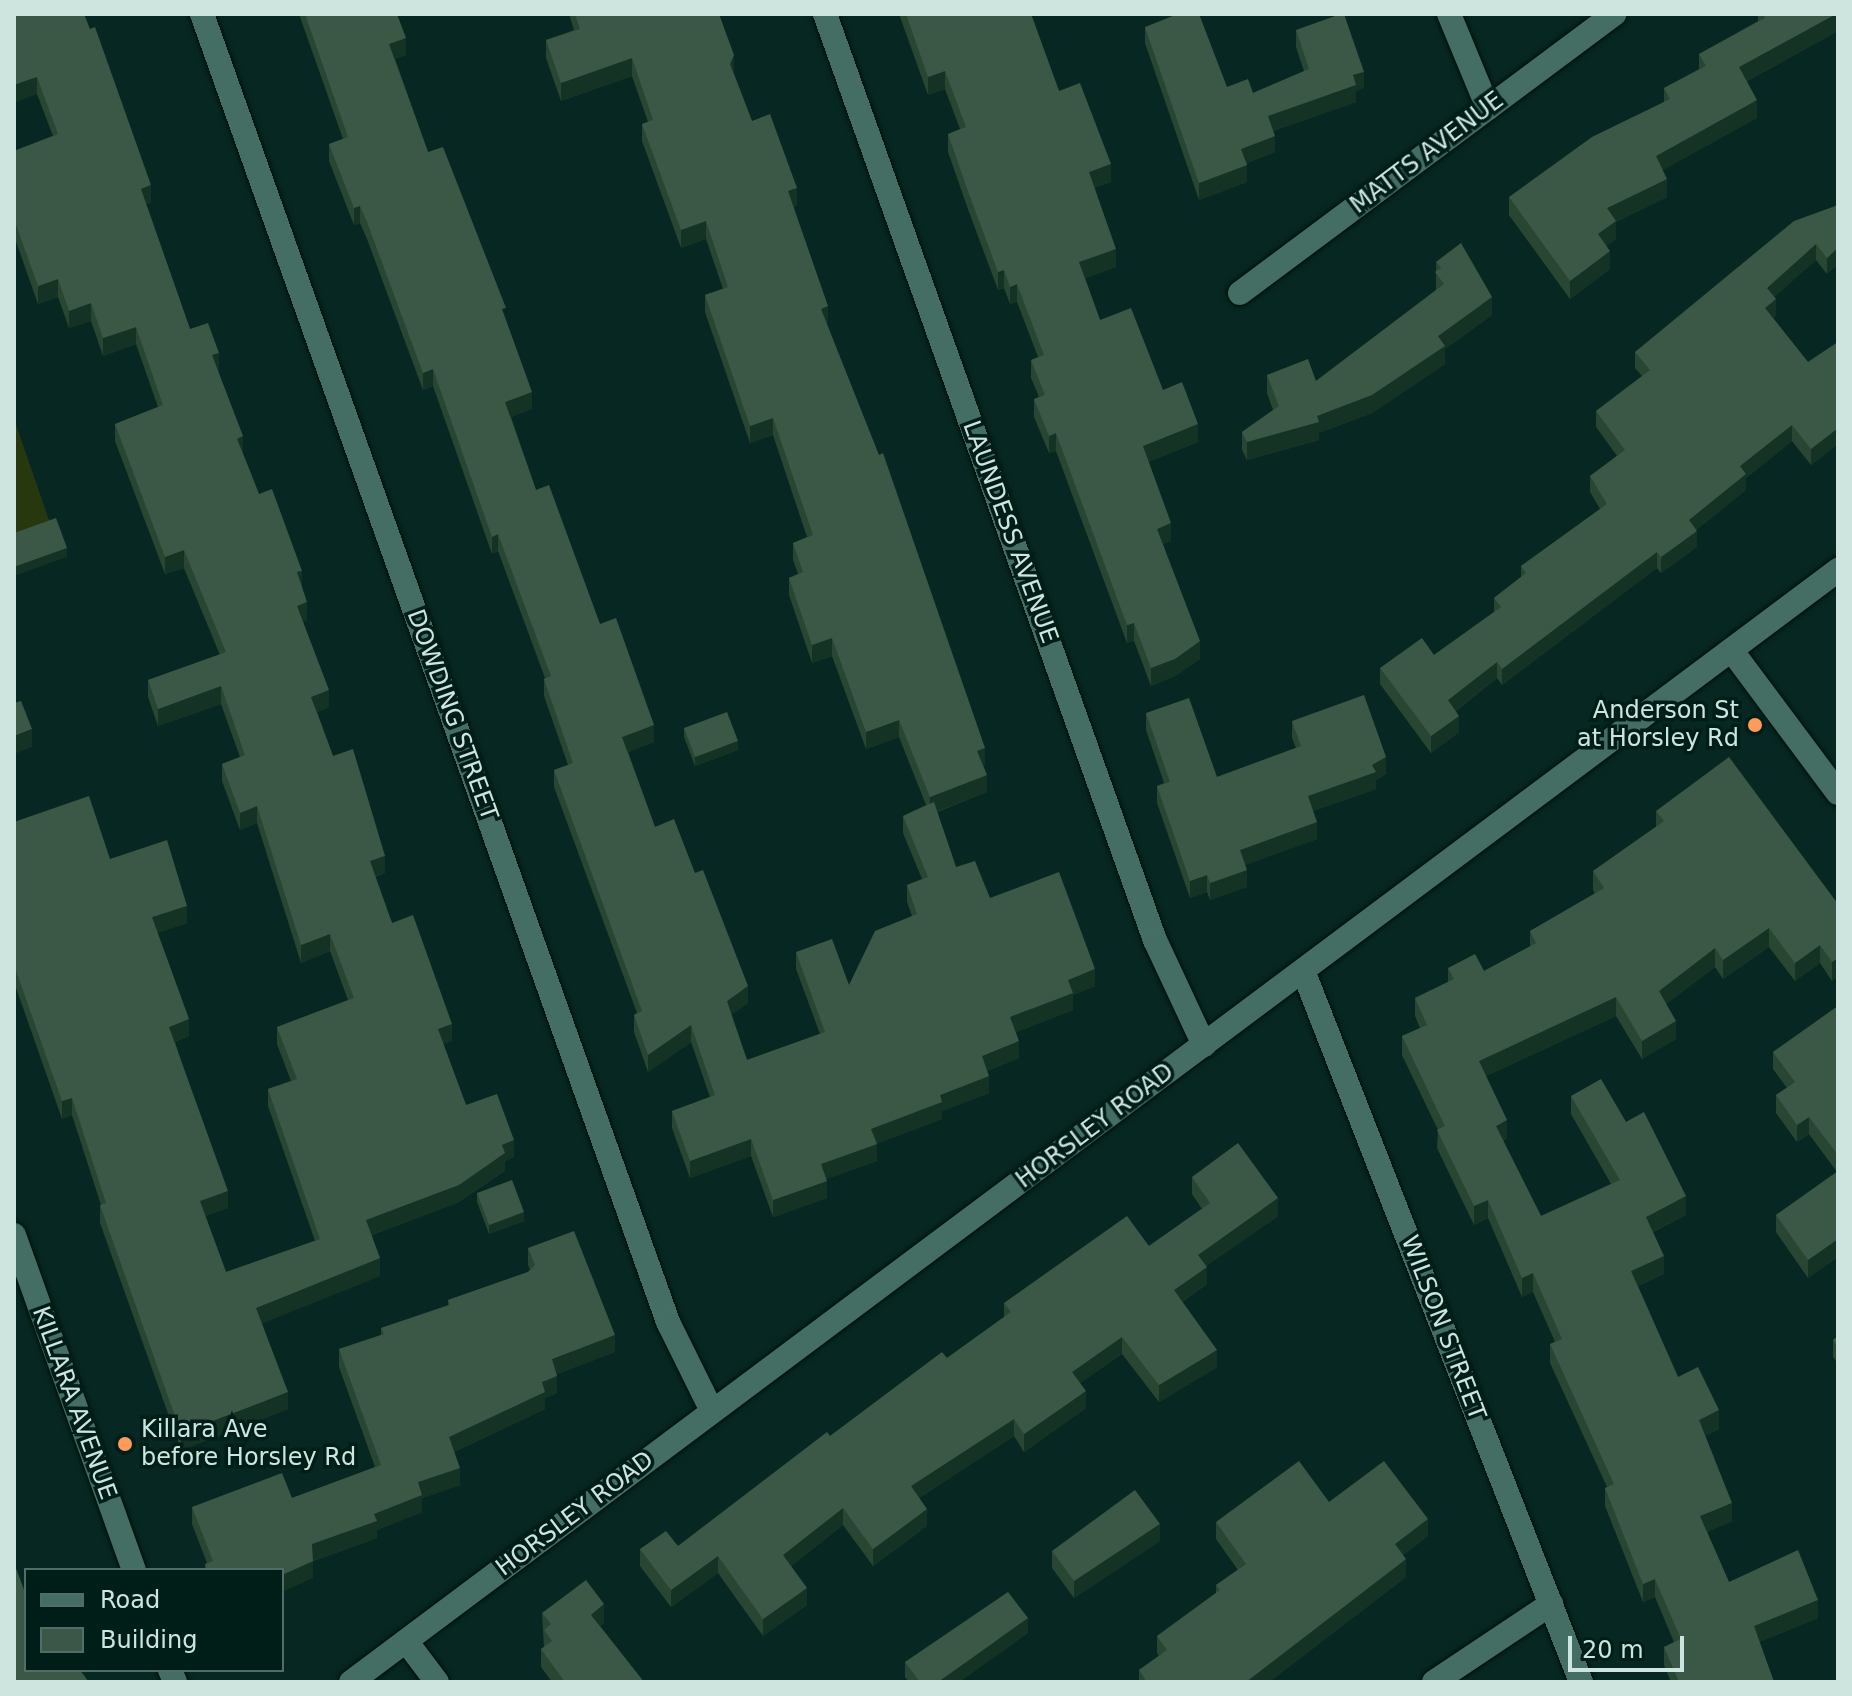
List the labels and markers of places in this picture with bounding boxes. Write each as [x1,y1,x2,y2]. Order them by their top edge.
place label: Anderson St at Horsley Rd [1577,697,1739,753]
marker: Anderson St at Horsley Rd [1746,716,1764,734]
place label: Killara Ave before Horsley Rd [141,1416,356,1472]
marker: Killara Ave before Horsley Rd [116,1435,134,1453]

